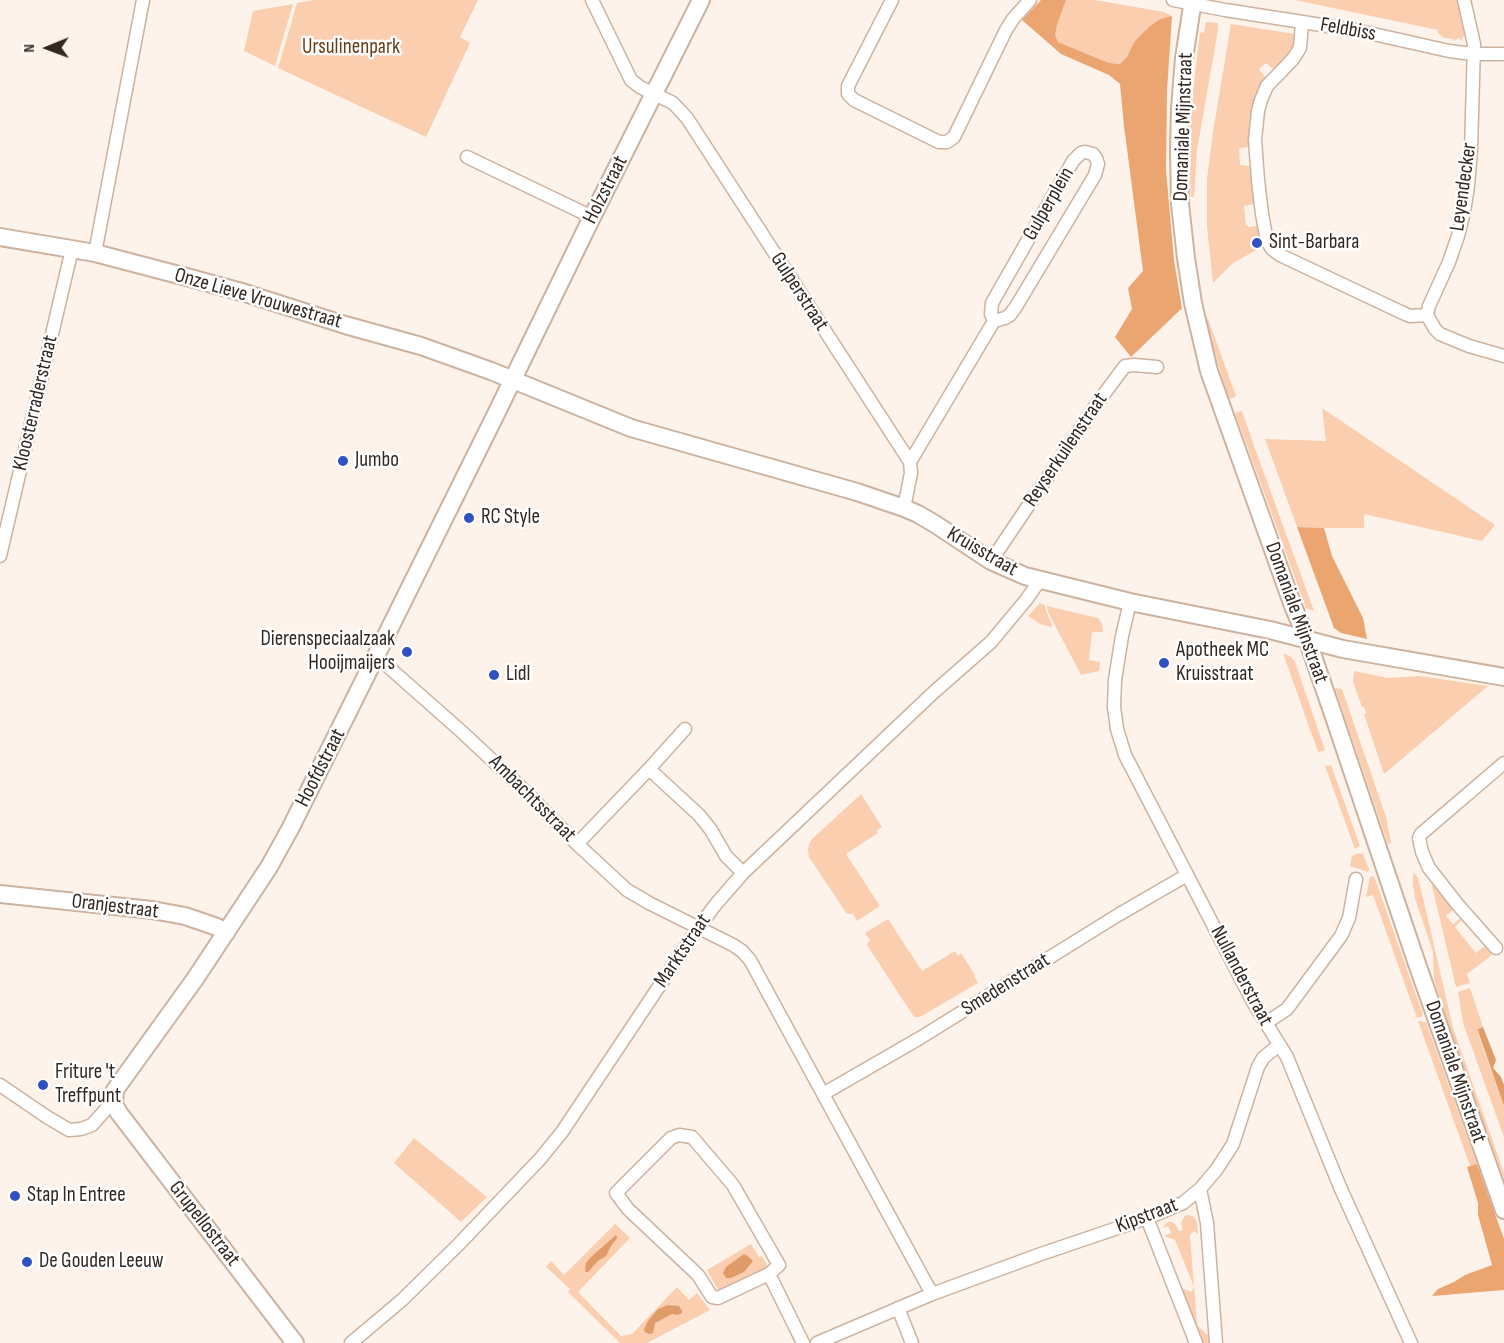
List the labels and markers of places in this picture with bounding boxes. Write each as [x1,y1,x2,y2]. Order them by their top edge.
place label: Sint-Barbara [1269,230,1359,256]
marker: Sint-Barbara [1250,236,1264,250]
place label: Jumbo [355,448,399,474]
marker: Jumbo [336,454,350,468]
place label: RC Style [481,505,540,531]
marker: RC Style [462,511,476,525]
place label: Dierenspeciaalzaak Hooijmaijers [260,627,395,677]
place label: Apotheek MC Kruisstraat [1176,638,1269,688]
marker: Dierenspeciaalzaak Hooijmaijers [400,645,414,659]
marker: Apotheek MC Kruisstraat [1157,656,1171,670]
place label: Lidl [506,662,530,688]
marker: Lidl [487,668,501,682]
place label: Friture 't Treffpunt [55,1060,121,1110]
marker: Friture 't Treffpunt [36,1078,50,1092]
place label: Stap In Entree [27,1183,126,1209]
marker: Stap In Entree [8,1189,22,1203]
place label: De Gouden Leeuw [39,1249,164,1275]
marker: De Gouden Leeuw [20,1255,34,1269]

